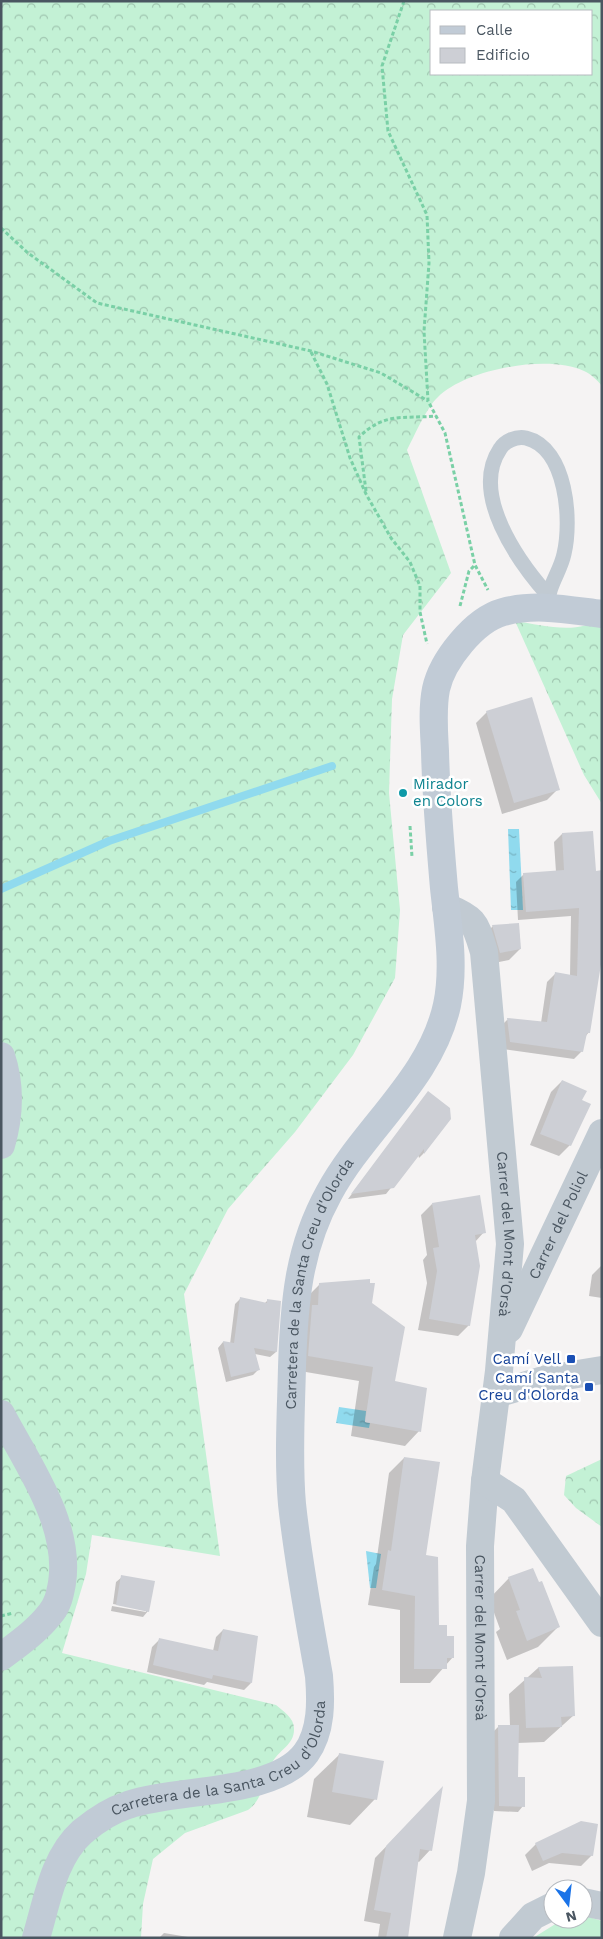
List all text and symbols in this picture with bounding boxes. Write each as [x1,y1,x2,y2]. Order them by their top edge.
legend [430,10,593,75]
text: Calle [476,21,513,39]
text: Edificio [476,46,530,64]
place label: Mirador en Colors [413,775,483,810]
marker: Mirador en Colors [397,787,409,799]
street label: Carrer del Mont d'Orsà [493,1151,519,1318]
street label: Carretera de la Santa Creu d'Olorda [282,1154,358,1410]
street label: Carrer del Poliol [525,1168,592,1282]
place label: Camí Vell [492,1350,561,1368]
marker: Camí Vell [565,1353,577,1365]
place label: Camí Santa Creu d'Olorda [478,1369,580,1404]
marker: Camí Santa Creu d'Olorda [583,1381,595,1393]
street label: Carrer del Mont d'Orsà [471,1554,490,1721]
street label: Carretera de la Santa Creu d'Olorda [108,1700,329,1820]
north arrow [543,1879,593,1929]
text: N [564,1907,578,1926]

